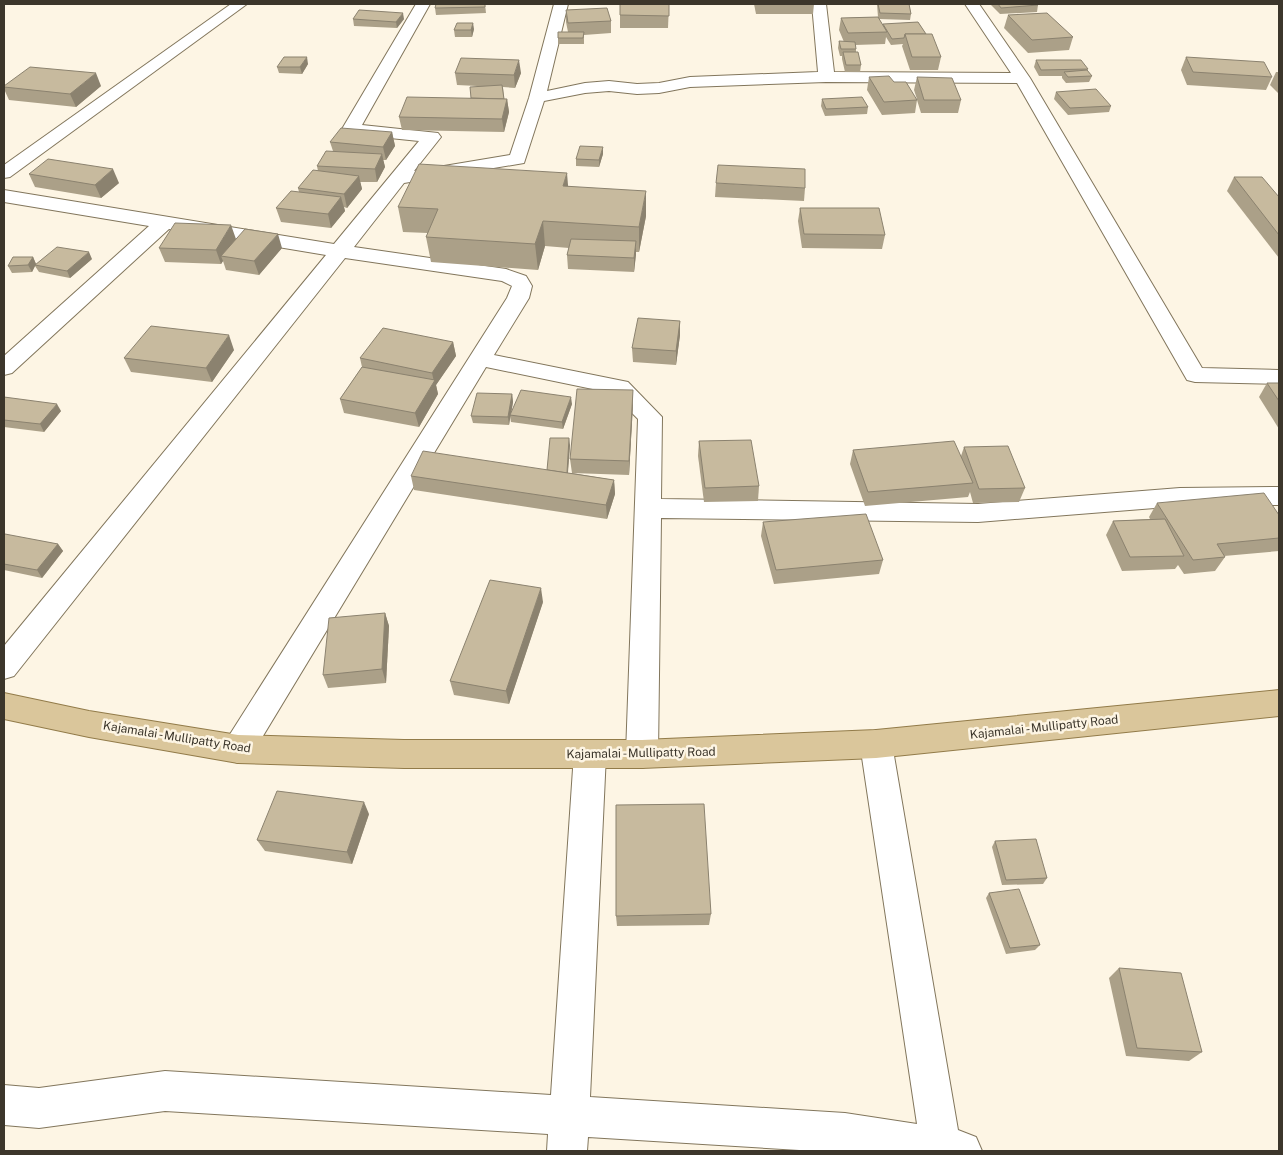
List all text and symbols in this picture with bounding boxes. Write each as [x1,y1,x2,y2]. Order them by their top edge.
street label: Kajamalai - Mullipatty Road [969,712,1119,742]
street label: Kajamalai - Mullipatty Road [102,718,252,756]
street label: Kajamalai - Mullipatty Road [566,745,716,761]

